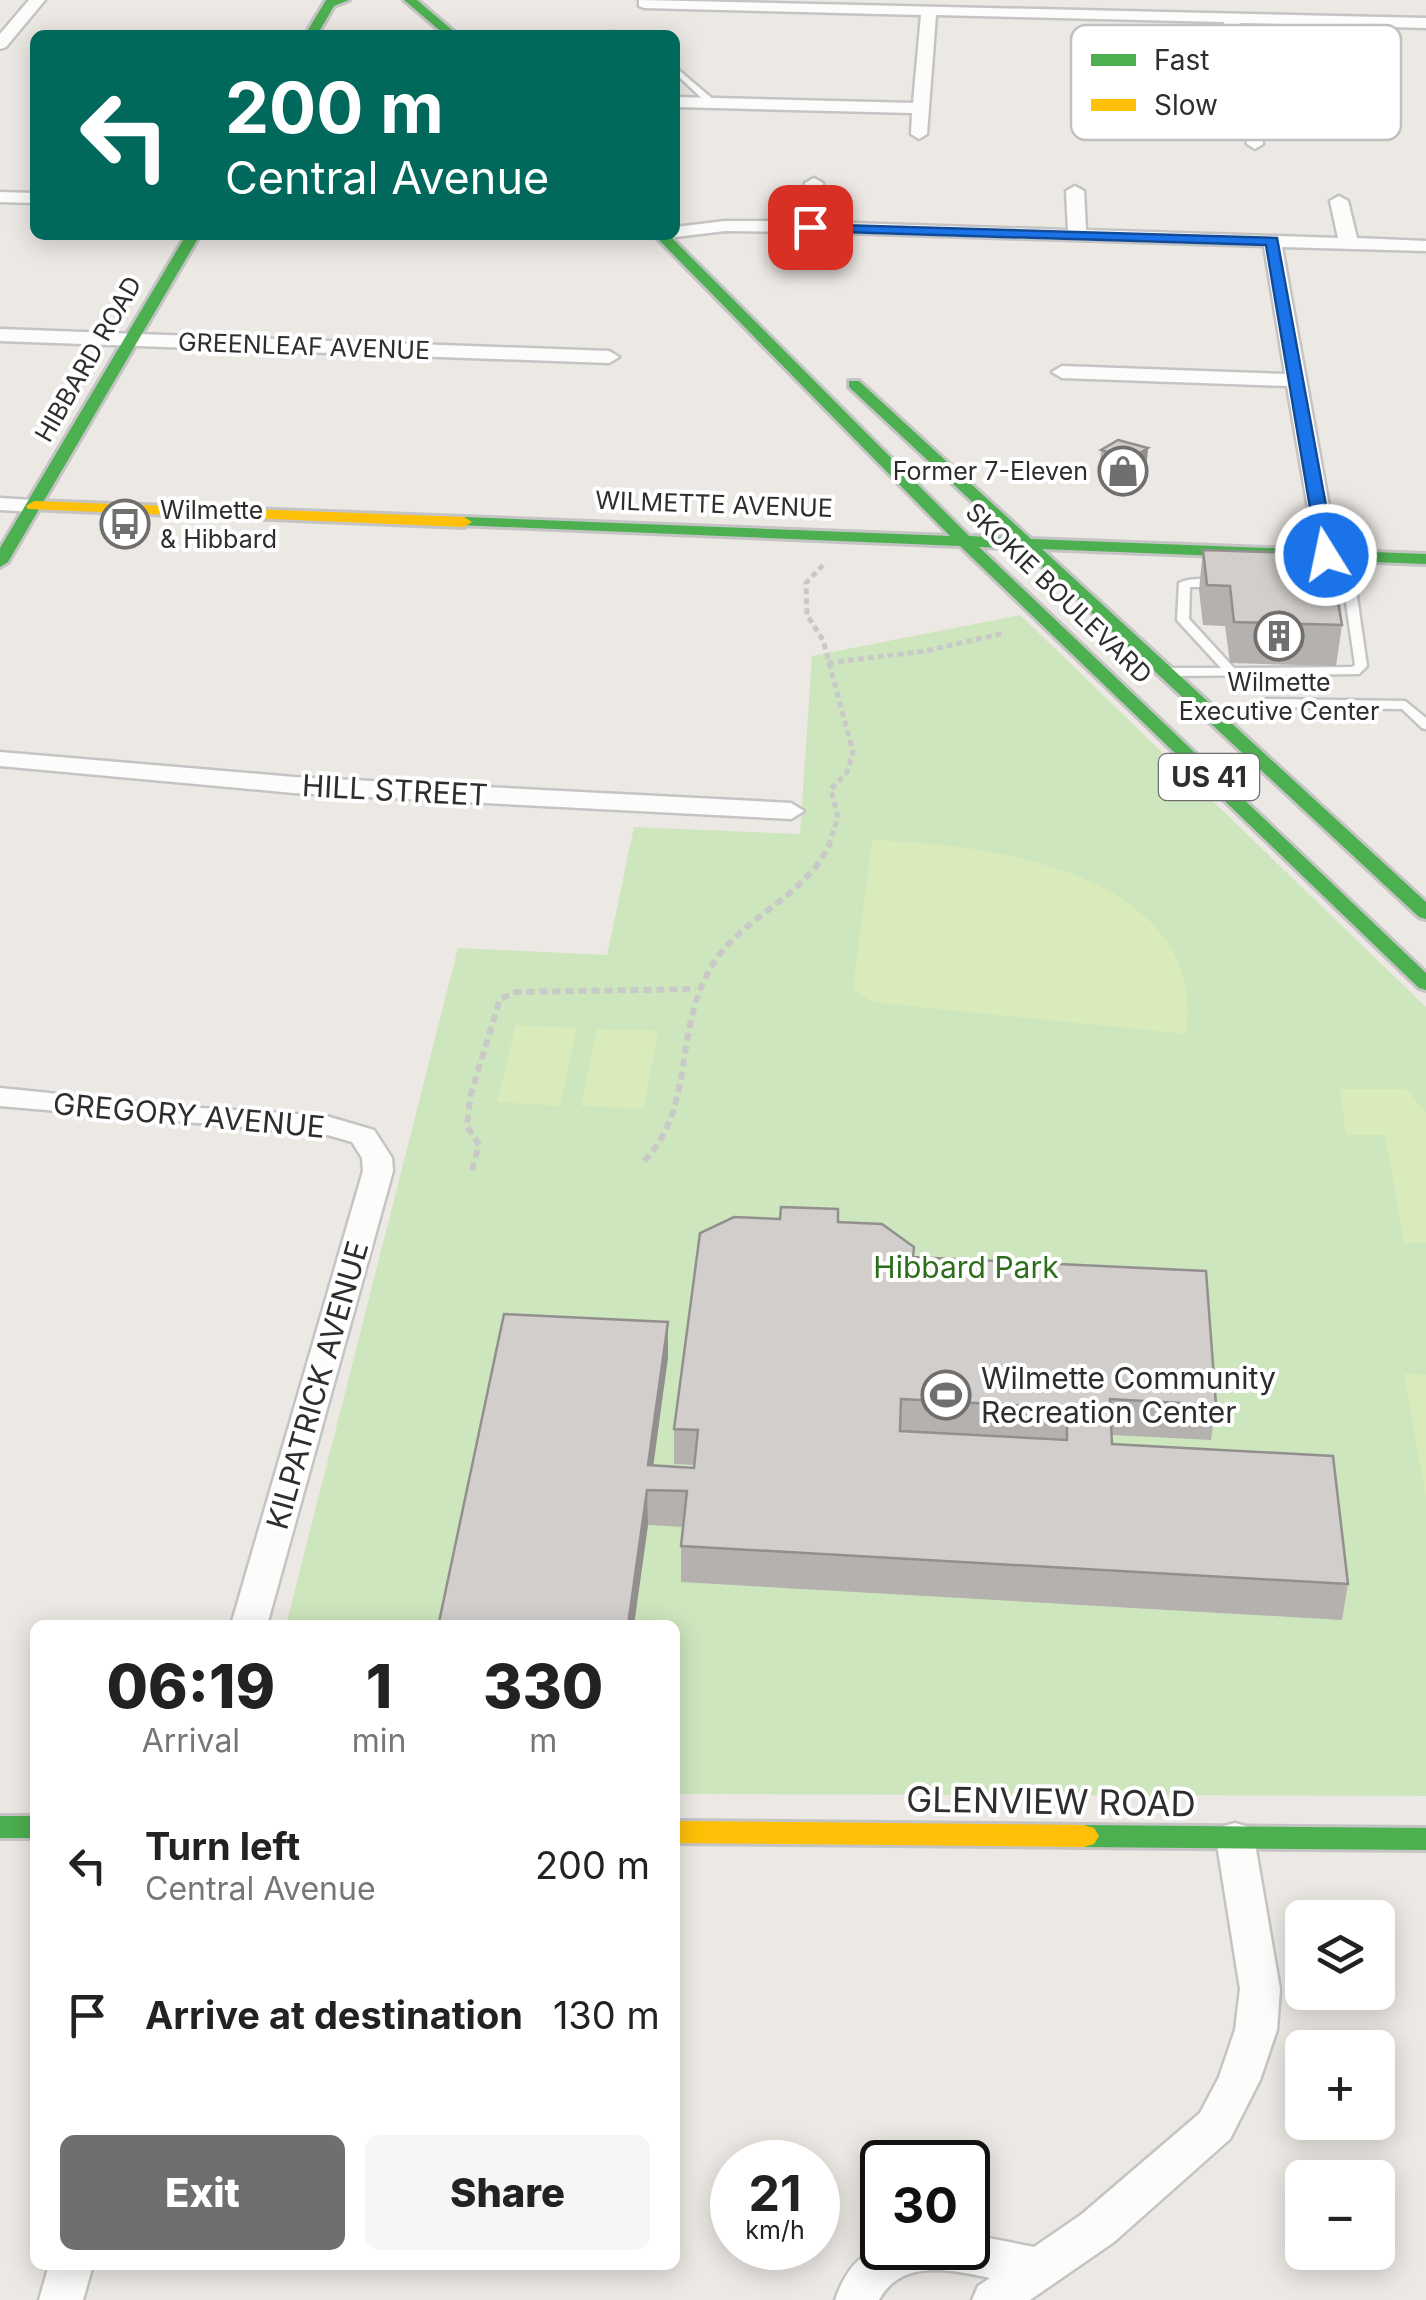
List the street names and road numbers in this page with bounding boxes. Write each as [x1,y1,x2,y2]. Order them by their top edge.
street label: HIBBARD ROAD [28,271,148,447]
street label: GREENLEAF AVENUE [177,327,431,365]
street label: WILMETTE AVENUE [595,485,833,523]
street label: SKOKIE BOULEVARD [960,496,1158,690]
road number: US 41 [1159,754,1259,800]
street label: HILL STREET [301,767,489,813]
street label: GREGORY AVENUE [52,1085,326,1145]
street label: KILPATRICK AVENUE [259,1237,375,1533]
street label: GLENVIEW ROAD [906,1777,1196,1825]

